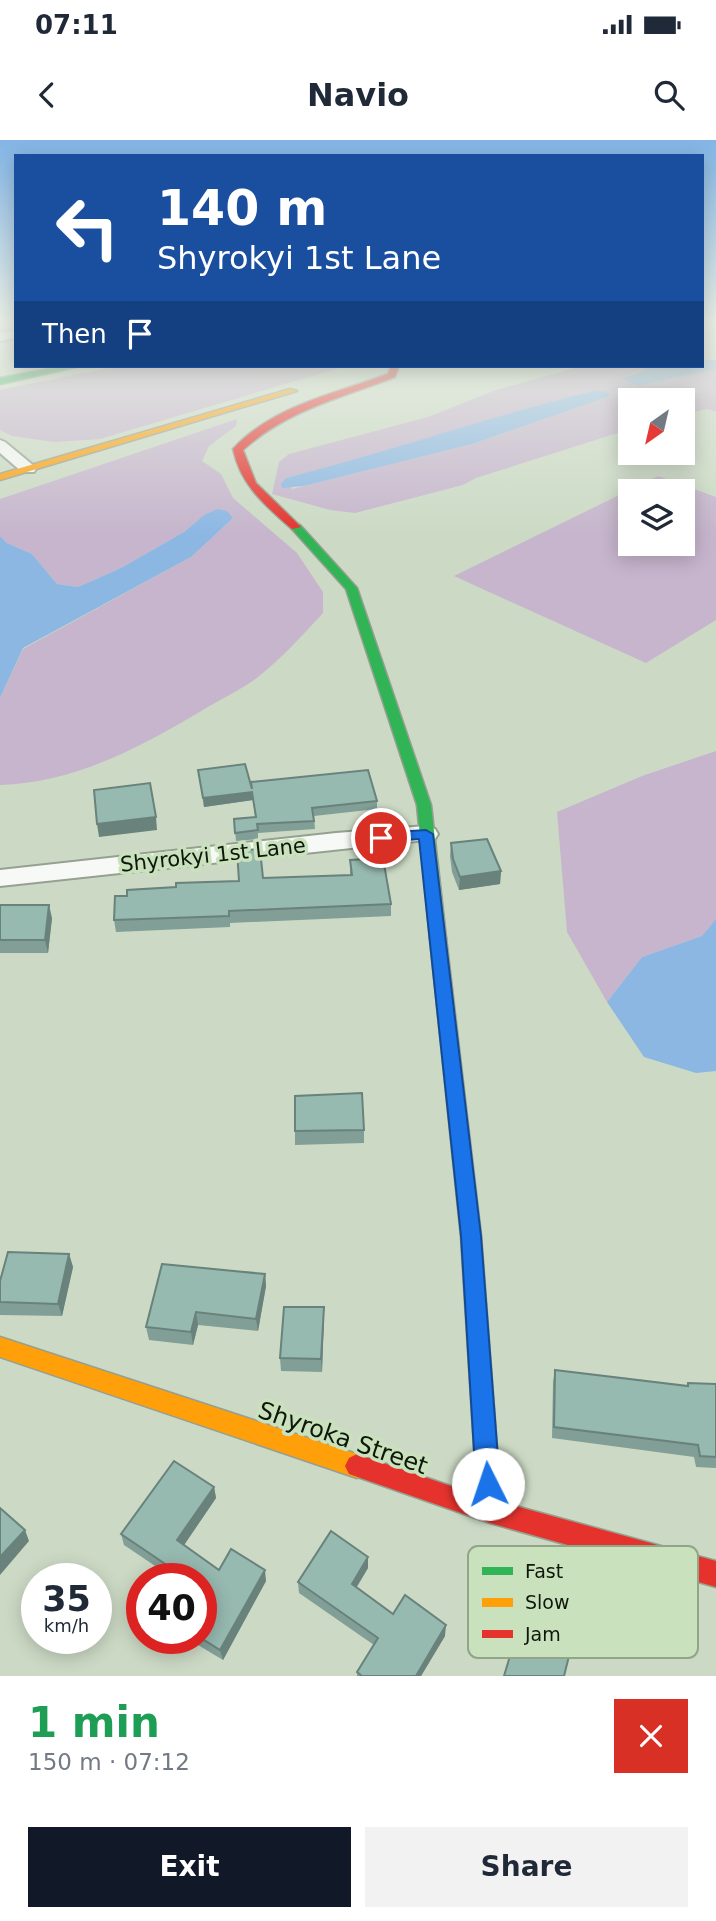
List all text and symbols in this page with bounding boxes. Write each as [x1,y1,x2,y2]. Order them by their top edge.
text: 07:11 [35,10,118,40]
icon: back [28,76,66,114]
text: Navio [307,76,409,114]
icon: search [650,76,688,114]
text: 140 m [157,180,327,237]
icon: left [42,182,133,273]
text: Shyrokyi 1st Lane [157,239,441,277]
icon: arrive [121,315,159,353]
text: Then [42,319,107,349]
north arrow [618,388,695,466]
map controls [618,388,695,556]
button: layers [618,479,695,556]
pin [351,808,411,868]
icon: arrive [362,819,400,857]
street label: Shyrokyi 1st Lane [119,833,307,877]
street label: Shyroka Street [255,1396,431,1480]
position arrow [451,1447,525,1521]
legend [468,1546,698,1658]
text: Fast [525,1560,563,1582]
speed limit sign: 40 [126,1563,217,1654]
text: 35 [42,1579,91,1619]
text: Slow [525,1591,570,1613]
text: km/h [44,1615,89,1636]
text: Jam [524,1623,561,1645]
text: 1 min [28,1698,160,1747]
button: close [614,1699,688,1773]
text: 150 m · 07:12 [28,1749,190,1775]
button: Exit [28,1827,351,1907]
button: Share [365,1827,688,1907]

